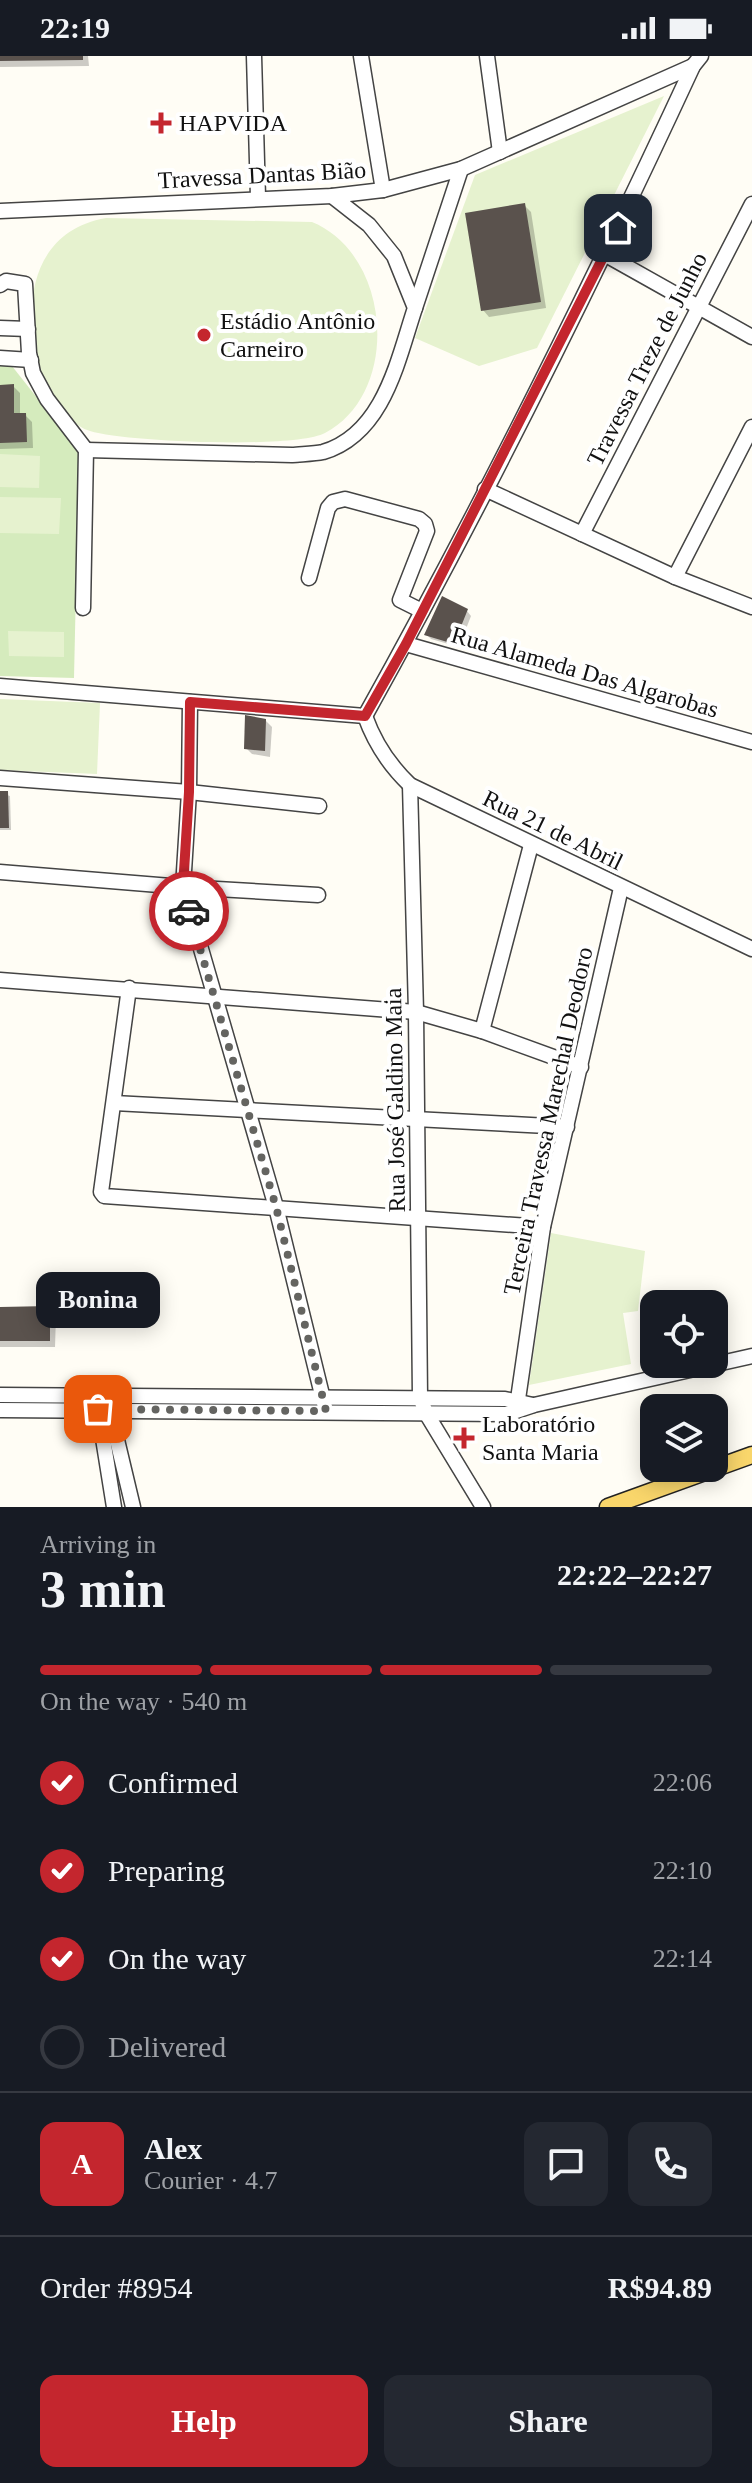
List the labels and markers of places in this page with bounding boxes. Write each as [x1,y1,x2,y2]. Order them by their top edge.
place label: HAPVIDA [179,110,288,136]
marker: HAPVIDA [150,112,172,134]
pin [584,194,652,262]
place label: Estádio Antônio Carneiro [220,308,375,362]
marker: Estádio Antônio Carneiro [195,326,213,344]
callout: Bonina [36,1273,160,1329]
pin [64,1375,132,1443]
place label: Laboratório Santa Maria [482,1411,599,1465]
marker: Laboratório Santa Maria [453,1427,475,1449]

